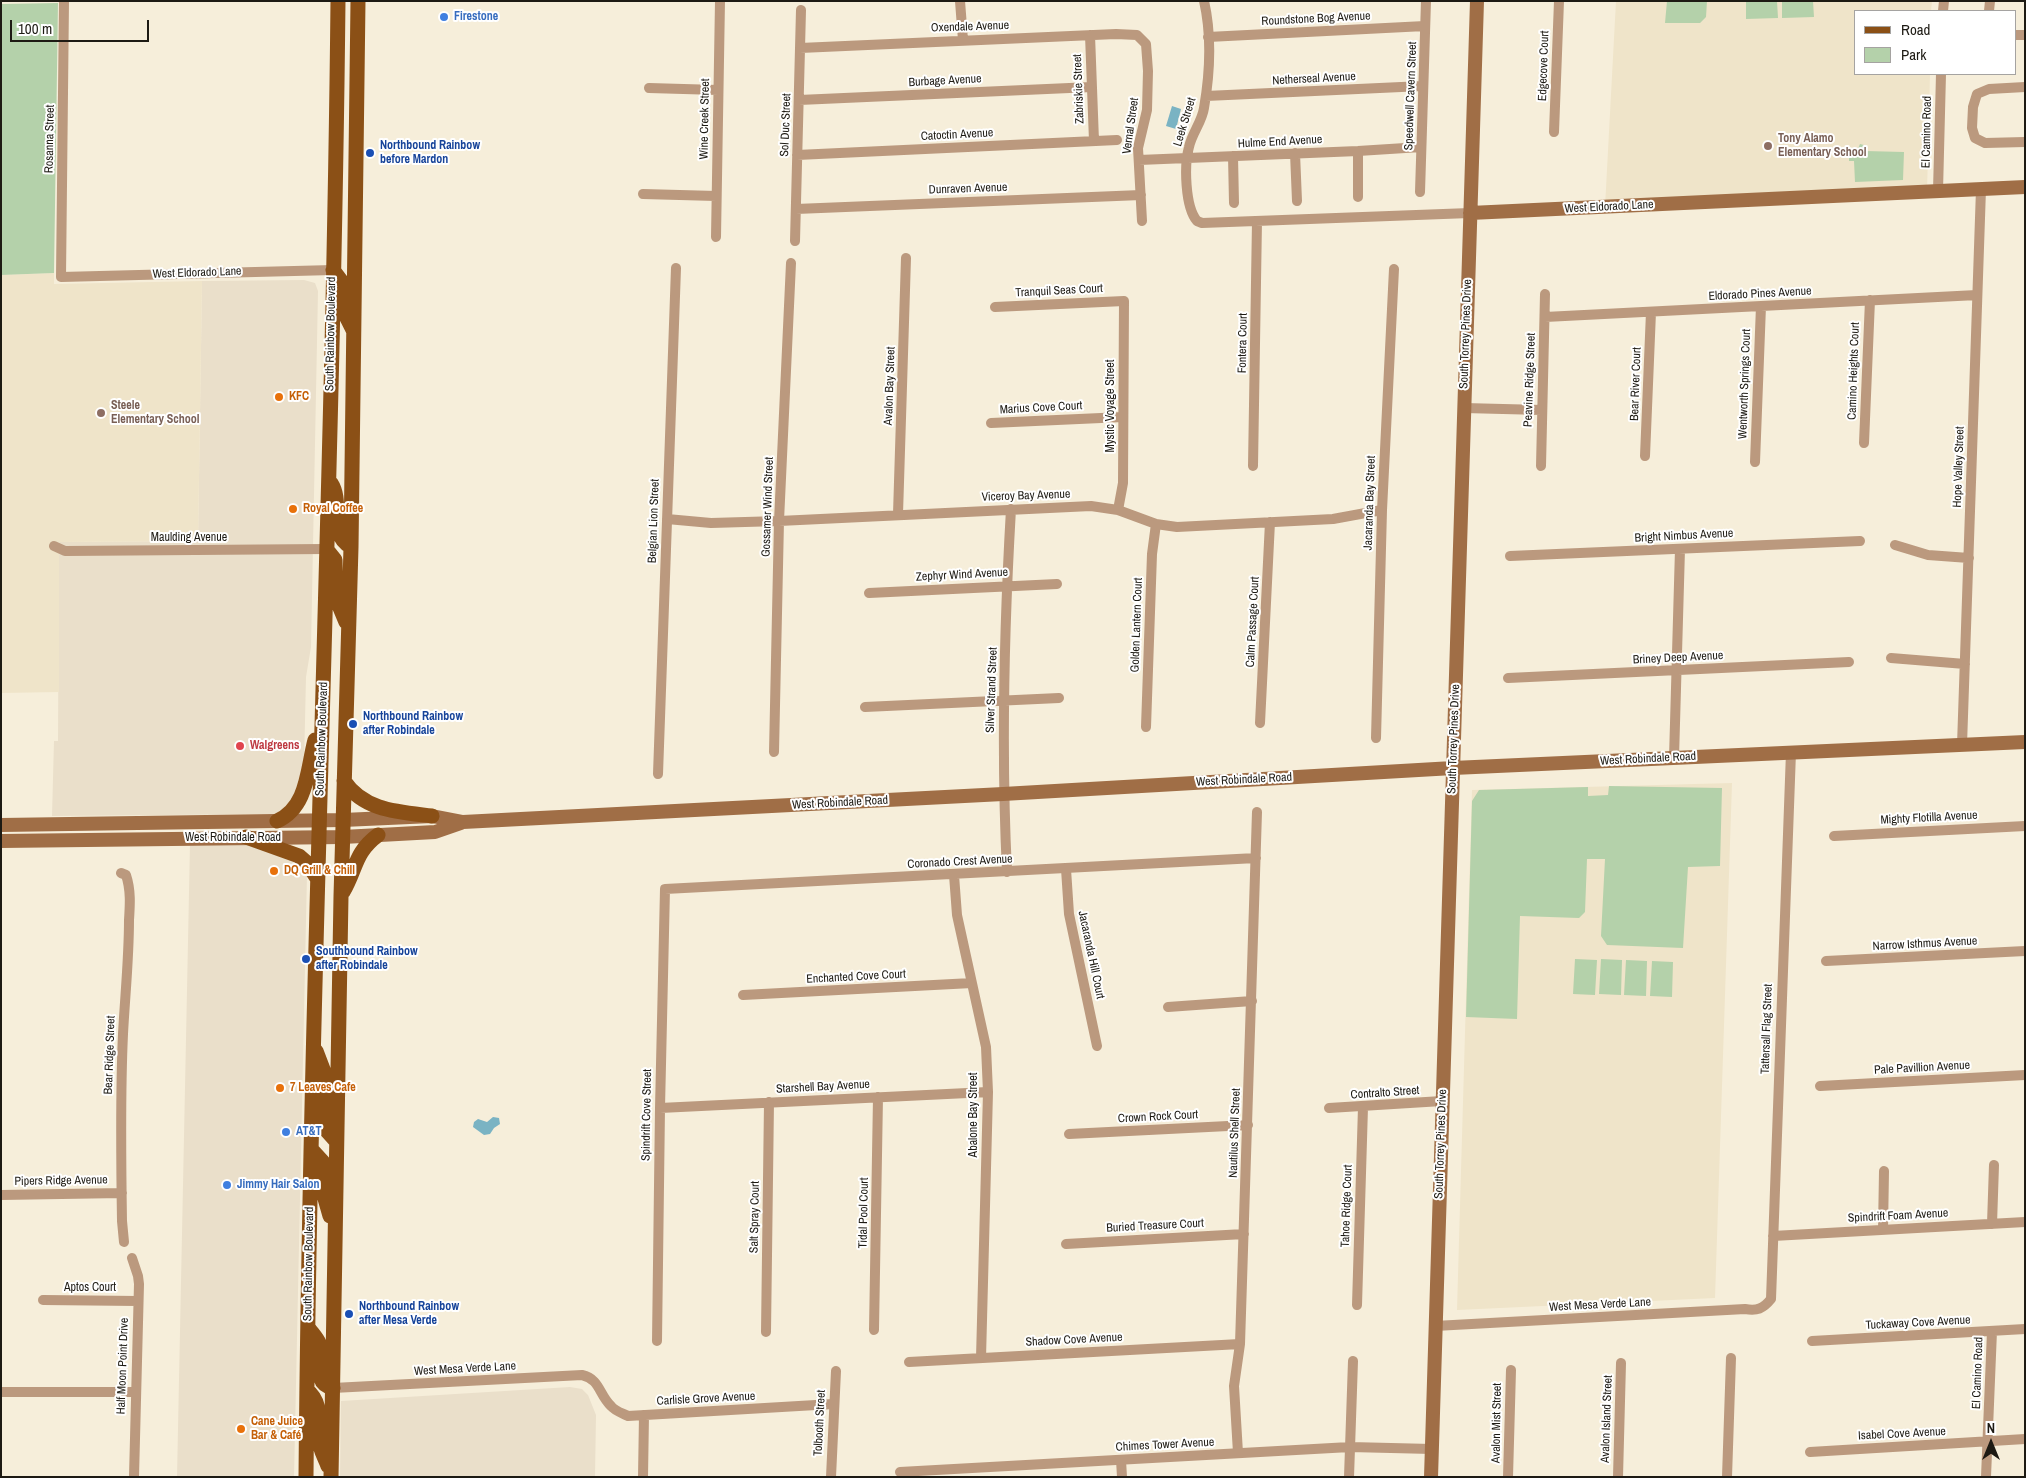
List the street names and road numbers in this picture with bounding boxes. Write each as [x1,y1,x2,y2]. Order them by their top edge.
street label: Roundstone Bog Avenue [1261,9,1371,29]
street label: Oxendale Avenue [931,18,1009,36]
street label: Edgecove Court [1536,30,1552,102]
street label: Speedwell Cavern Street [1402,41,1420,151]
street label: Zabriskie Street [1071,54,1087,124]
street label: Netherseal Avenue [1272,70,1356,88]
street label: Burbage Avenue [908,72,982,90]
street label: Wine Creek Street [697,78,713,160]
street label: Sol Duc Street [778,93,794,157]
street label: Leek Street [1171,96,1199,148]
street label: El Camino Road [1919,96,1935,168]
street label: Vernal Street [1120,97,1142,155]
street label: Rosanna Street [42,105,58,173]
street label: Catoctin Avenue [920,126,994,144]
street label: Hulme End Avenue [1237,133,1323,151]
street label: Dunraven Avenue [928,180,1008,198]
street label: West Eldorado Lane [1564,197,1654,217]
street label: West Eldorado Lane [152,264,242,282]
street label: South Rainbow Boulevard [323,277,339,391]
street label: South Torrey Pines Drive [1457,279,1475,389]
street label: Tranquil Seas Court [1015,282,1103,300]
street label: Eldorado Pines Avenue [1708,284,1812,304]
street label: Fontera Court [1235,313,1251,373]
street label: Camino Heights Court [1845,322,1863,420]
street label: Wentworth Springs Court [1736,329,1754,439]
street label: Peavine Ridge Street [1521,333,1539,427]
street label: Avalon Bay Street [881,346,899,426]
street label: Bear River Court [1628,347,1644,421]
street label: Mystic Voyage Street [1104,360,1118,452]
street label: Marius Cove Court [999,399,1083,417]
street label: Hope Valley Street [1950,426,1968,508]
street label: Jacaranda Bay Street [1361,455,1379,551]
street label: Gossamer Wind Street [759,457,777,557]
street label: Belgian Lion Street [645,479,663,563]
street label: Viceroy Bay Avenue [981,487,1071,505]
street label: Bright Nimbus Avenue [1634,526,1734,546]
street label: Maulding Avenue [151,531,227,545]
street label: Zephyr Wind Avenue [916,565,1008,585]
street label: Calm Passage Court [1243,576,1263,668]
street label: Golden Lantern Court [1128,577,1146,673]
street label: Silver Strand Street [983,647,1001,733]
street label: Briney Deep Avenue [1632,648,1724,668]
street label: South Rainbow Boulevard [313,682,331,796]
street label: South Torrey Pines Drive [1445,684,1463,794]
street label: West Robindale Road [1600,749,1696,769]
street label: West Robindale Road [1196,770,1292,790]
street label: West Robindale Road [792,793,888,813]
street label: Mighty Flotilla Avenue [1880,808,1978,828]
street label: West Robindale Road [185,831,281,845]
street label: Coronado Crest Avenue [907,852,1013,872]
street label: Jacaranda Hill Court [1075,910,1107,1000]
street label: Narrow Isthmus Avenue [1872,934,1978,954]
street label: Enchanted Cove Court [806,967,906,987]
street label: Tattersall Flag Street [1758,984,1776,1074]
street label: Bear Ridge Street [101,1015,119,1095]
street label: Pale Pavillion Avenue [1874,1058,1970,1078]
street label: Spindrift Cove Street [639,1069,655,1161]
street label: Abalone Bay Street [967,1073,981,1157]
street label: Starshell Bay Avenue [776,1077,870,1097]
street label: Contralto Street [1350,1083,1420,1103]
street label: Nautilus Shell Street [1226,1088,1244,1178]
street label: South Torrey Pines Drive [1432,1089,1450,1199]
street label: Crown Rock Court [1117,1108,1199,1126]
street label: Tahoe Ridge Court [1338,1164,1356,1248]
street label: Pipers Ridge Avenue [14,1173,108,1189]
street label: Tidal Pool Court [856,1177,872,1249]
street label: Salt Spray Court [747,1181,763,1253]
street label: Spindrift Foam Avenue [1847,1206,1949,1226]
street label: South Rainbow Boulevard [301,1207,317,1321]
street label: Buried Treasure Court [1106,1216,1204,1236]
street label: Aptos Court [64,1281,116,1295]
street label: West Mesa Verde Lane [1549,1295,1651,1315]
street label: Tuckaway Cove Avenue [1865,1313,1971,1333]
street label: Half Moon Point Drive [114,1317,132,1415]
street label: Shadow Cove Avenue [1025,1330,1123,1350]
street label: El Camino Road [1970,1337,1986,1409]
street label: West Mesa Verde Lane [414,1359,516,1379]
street label: Avalon Island Street [1598,1375,1616,1463]
street label: Avalon Mist Street [1489,1383,1505,1463]
street label: Carlisle Grove Avenue [656,1389,756,1409]
street label: Tolbooth Street [811,1390,829,1456]
street label: Isabel Cove Avenue [1858,1425,1946,1443]
street label: Chimes Tower Avenue [1115,1435,1215,1455]

